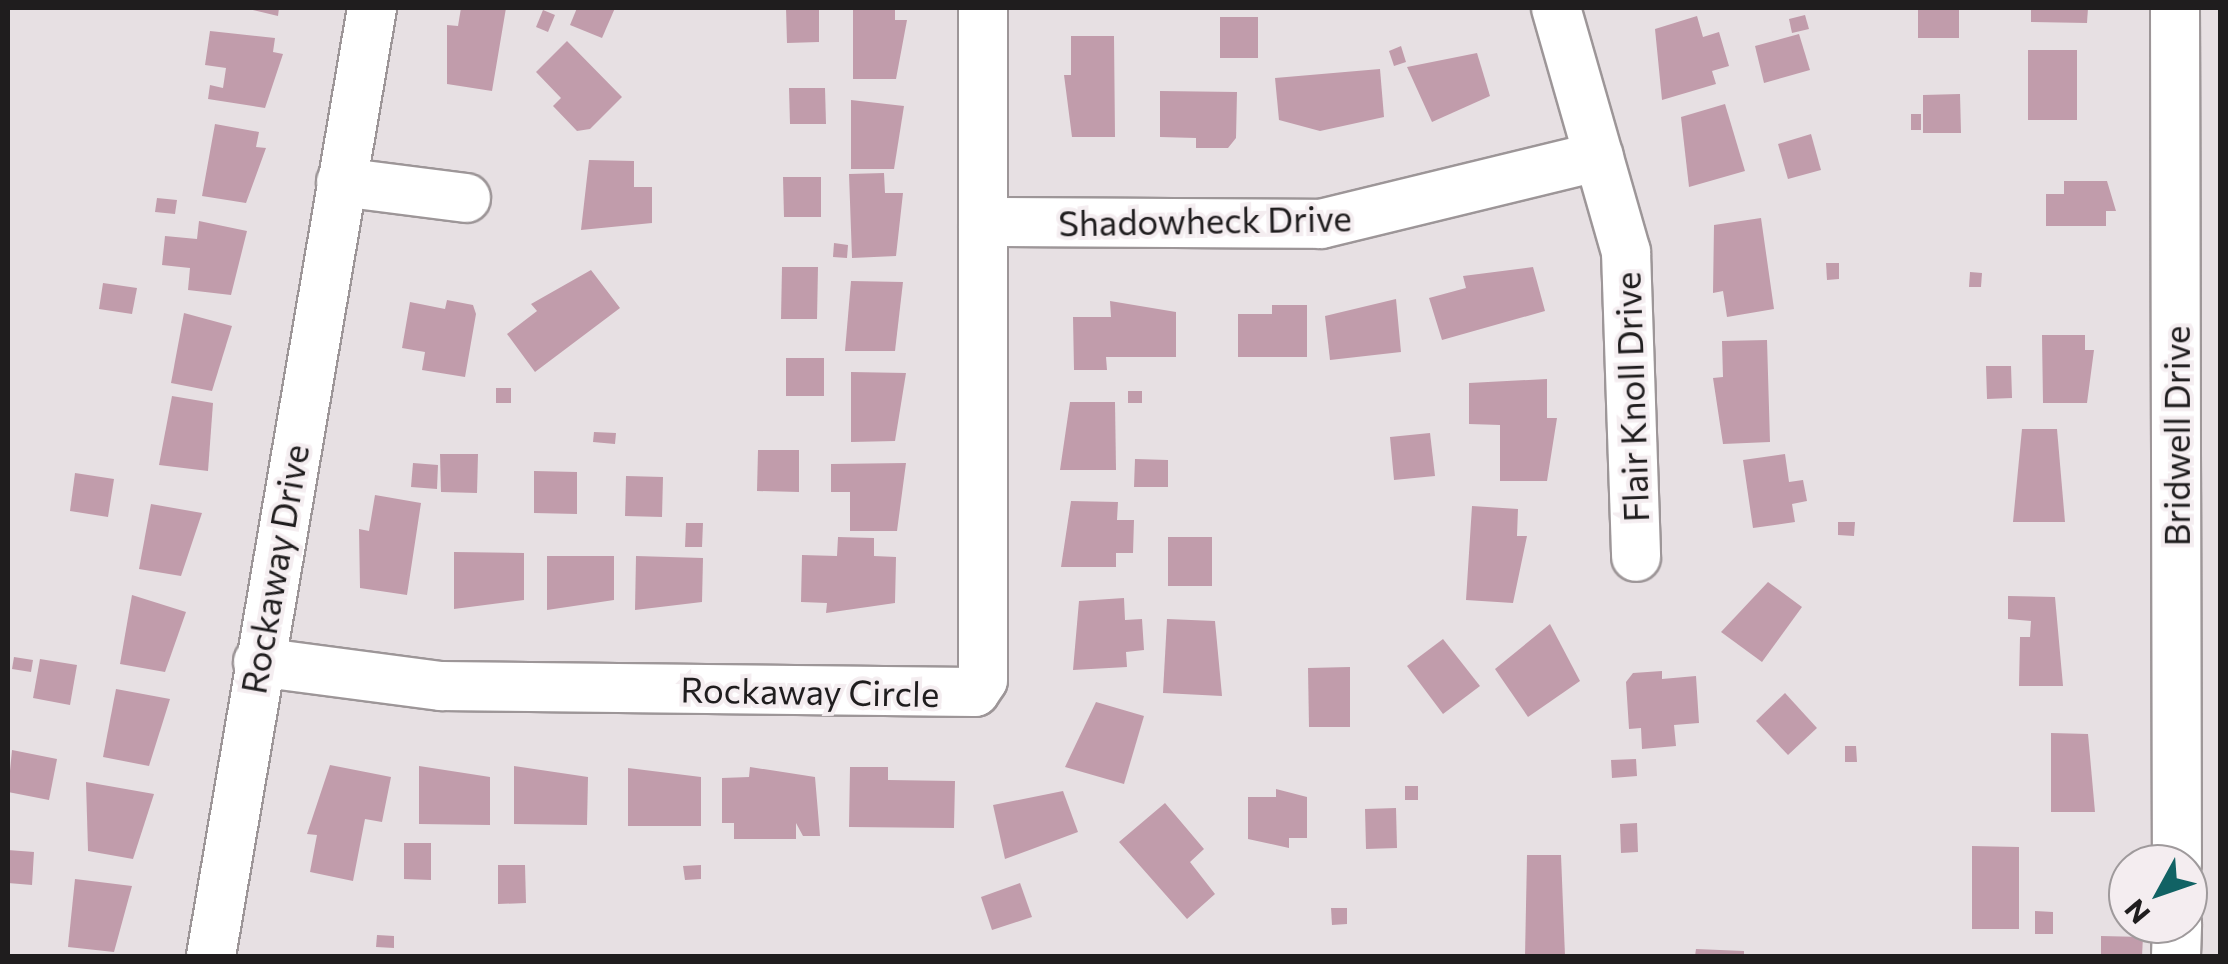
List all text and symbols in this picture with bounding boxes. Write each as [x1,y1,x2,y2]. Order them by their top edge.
street label: Shadowheck Drive [1058,196,1352,244]
street label: Flair Knoll Drive [1606,271,1656,523]
street label: Bridwell Drive [2155,326,2197,546]
street label: Rockaway Drive [231,441,317,697]
street label: Rockaway Circle [680,668,940,714]
north arrow [2108,844,2208,944]
text: N [2117,893,2156,931]

